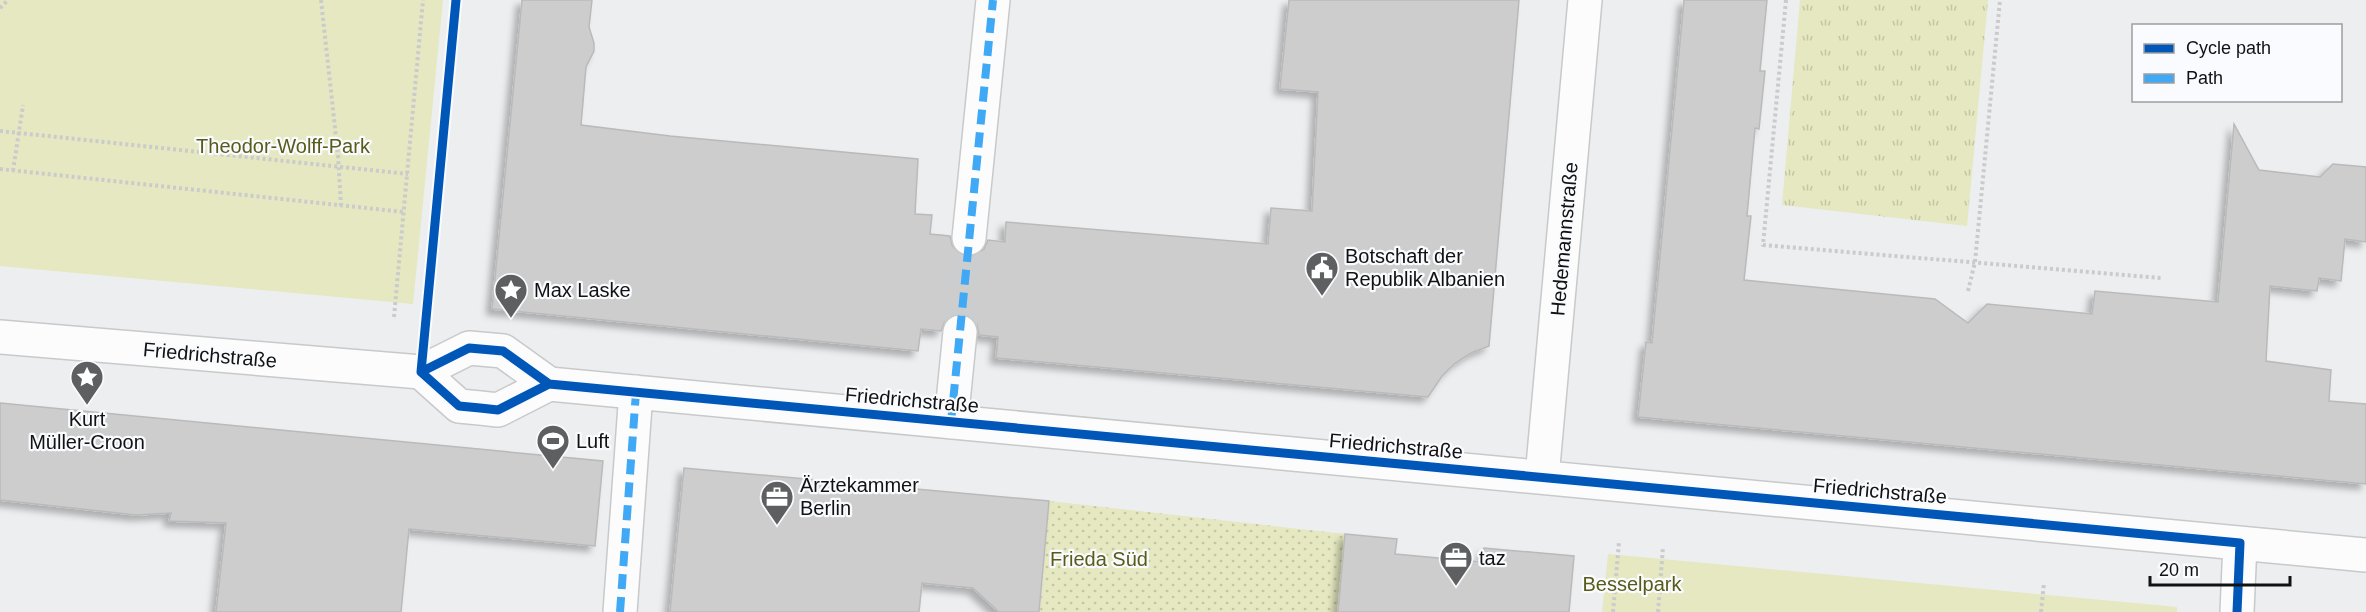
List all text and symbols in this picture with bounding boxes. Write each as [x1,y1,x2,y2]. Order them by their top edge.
legend [2132,24,2342,102]
text: Cycle path [2186,38,2271,58]
text: Path [2186,68,2223,88]
park label: Theodor-Wolff-Park [196,135,371,157]
street label: Hedemannstraße [1546,161,1582,317]
place label: Botschaft der Republik Albanien [1345,245,1505,290]
public building icon: Botschaft der Republik Albanien [1304,250,1340,297]
place icon: Max Laske [493,272,529,319]
place label: Max Laske [534,279,631,301]
street label: Friedrichstraße [142,338,278,372]
place icon: Kurt Müller-Croon [69,359,105,406]
street label: Friedrichstraße [844,383,980,417]
place label: Kurt Müller-Croon [29,408,145,453]
sports icon: Luft [535,423,571,470]
street label: Friedrichstraße [1328,429,1464,463]
place label: Luft [576,430,610,452]
place label: Ärztekammer Berlin [800,474,919,519]
street label: Friedrichstraße [1812,474,1948,508]
office icon: Ärztekammer Berlin [759,479,795,526]
office icon: taz [1438,540,1474,587]
place label: taz [1479,547,1506,569]
park label: Frieda Süd [1050,548,1148,570]
scale bar [2150,549,2290,587]
text: 20 m [2159,560,2199,580]
park label: Besselpark [1583,573,1682,595]

